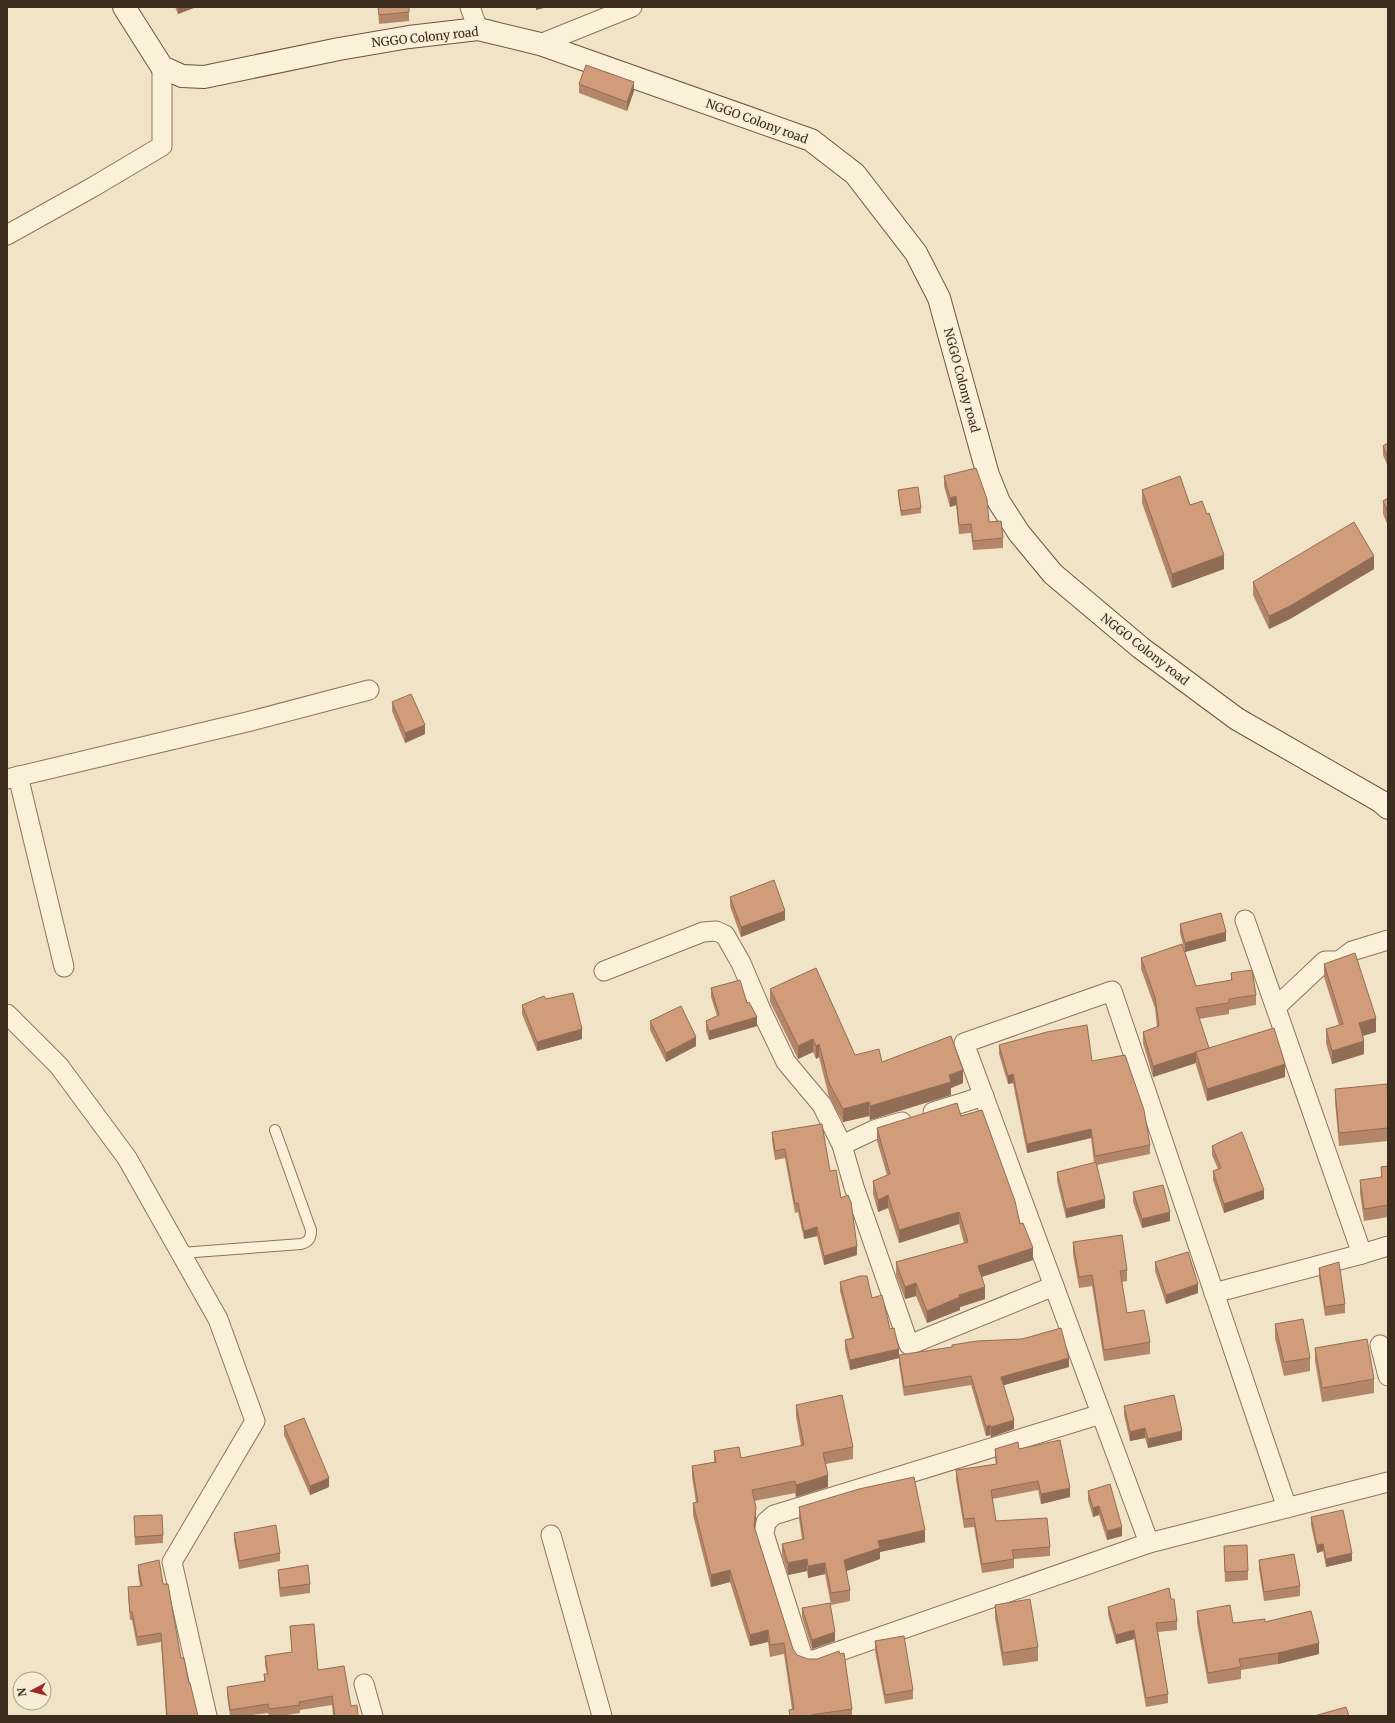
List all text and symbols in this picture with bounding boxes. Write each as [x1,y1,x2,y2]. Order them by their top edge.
street label: NGGO Colony road [371,24,479,50]
street label: NGGO Colony road [704,96,810,146]
street label: NGGO Colony road [941,326,983,434]
street label: NGGO Colony road [1098,610,1192,688]
north arrow [12,1671,52,1711]
text: N [15,1687,30,1697]

